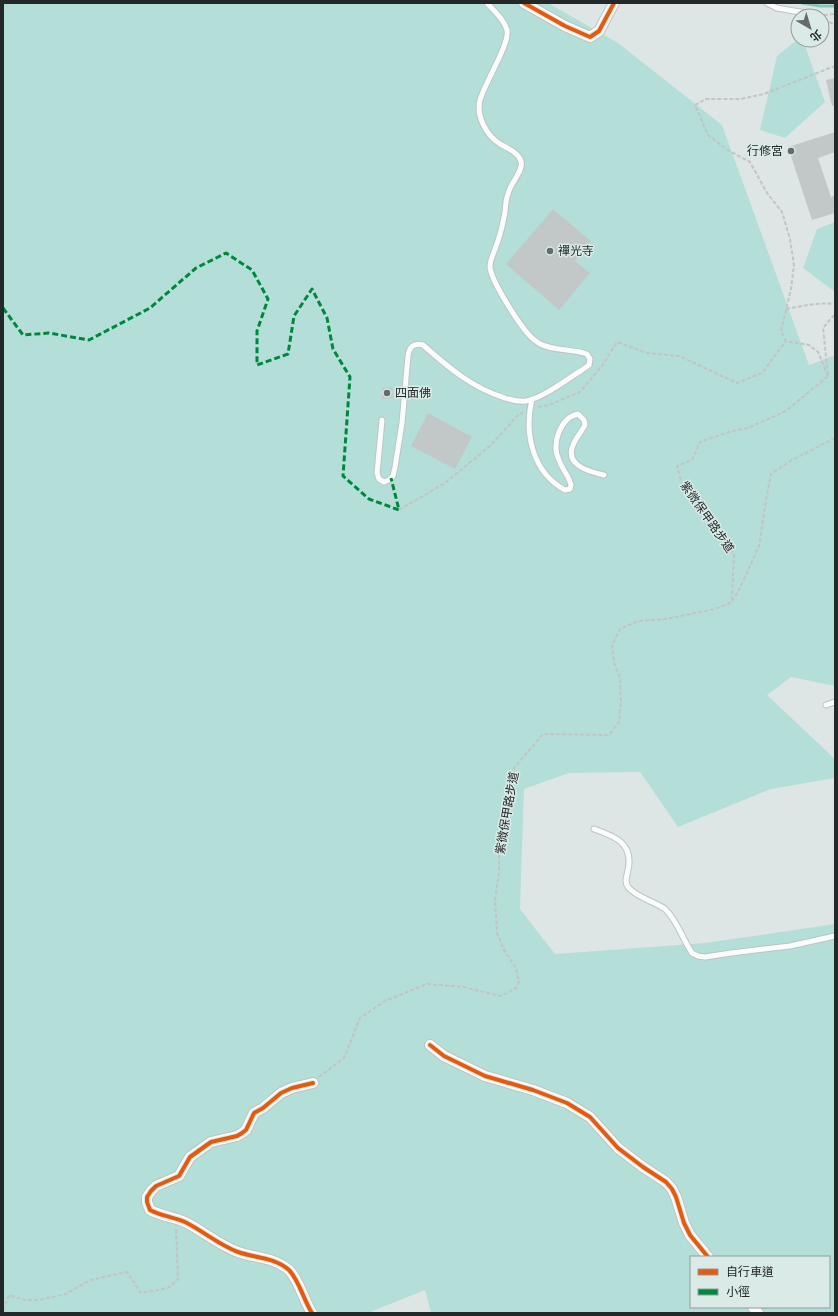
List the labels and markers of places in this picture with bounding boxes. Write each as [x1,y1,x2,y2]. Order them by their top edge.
place label: 行修宮 [747,142,783,160]
marker: 行修宮 [786,146,796,156]
place label: 禪光寺 [558,242,594,260]
marker: 禪光寺 [545,246,555,256]
place label: 四面佛 [395,384,431,402]
marker: 四面佛 [382,388,392,398]

